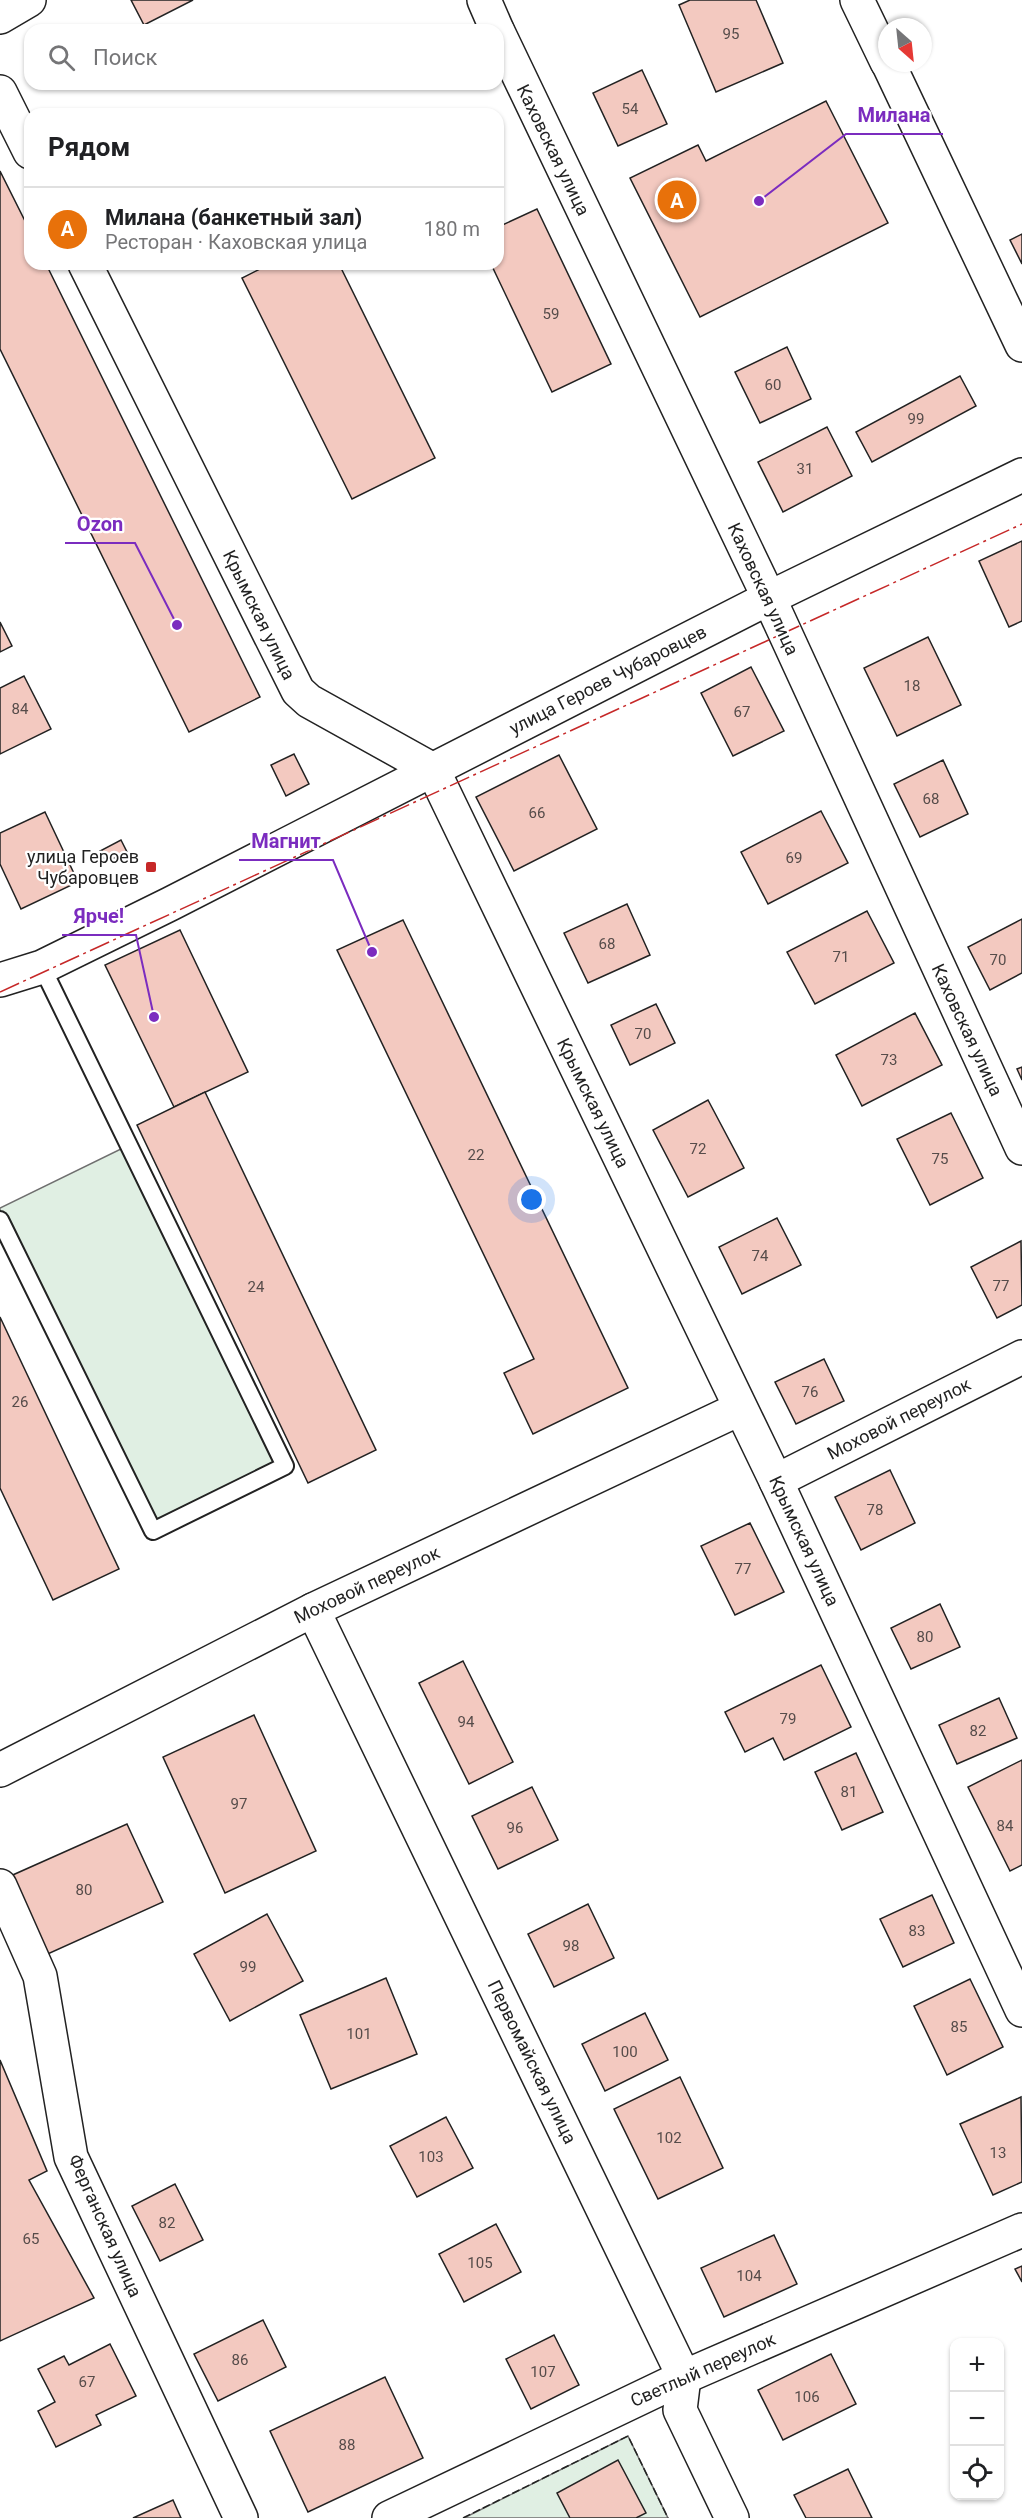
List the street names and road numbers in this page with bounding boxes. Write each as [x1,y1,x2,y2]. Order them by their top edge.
street label: Каховская улица [513,81,594,219]
street label: Каховская улица [724,519,803,658]
street label: Крымская улица [219,547,300,683]
street label: улица Героев Чубаровцев [506,621,710,738]
street label: Каховская улица [928,960,1007,1099]
street label: Крымская улица [553,1035,634,1171]
street label: Моховой переулок [823,1373,974,1464]
street label: Крымская улица [765,1472,844,1609]
street label: Моховой переулок [291,1541,443,1628]
street label: Первомайская улица [484,1977,581,2147]
street label: Ферганская улица [65,2151,146,2300]
street label: Светлый переулок [627,2328,779,2411]

